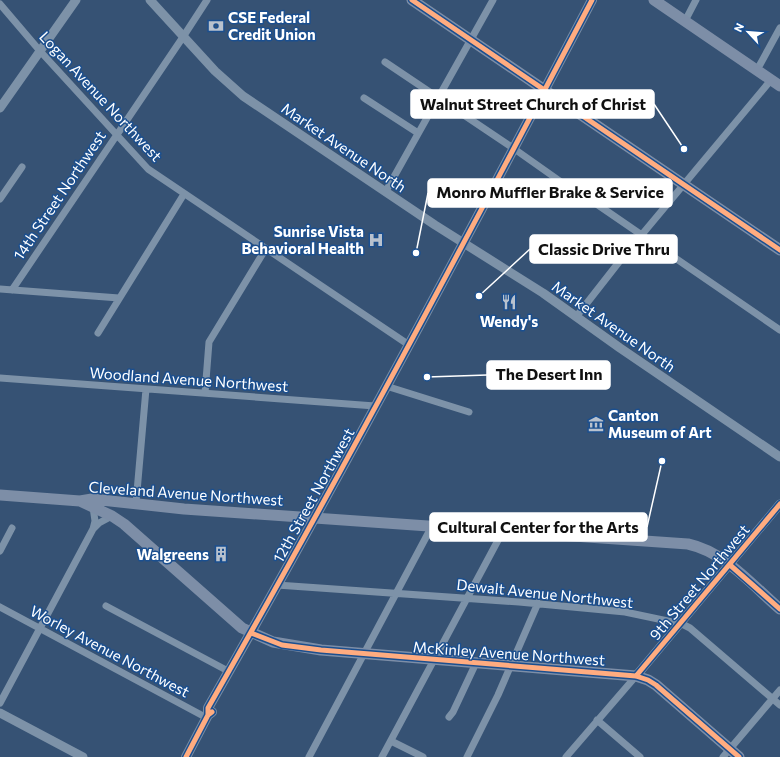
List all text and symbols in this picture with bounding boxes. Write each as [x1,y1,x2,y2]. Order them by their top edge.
place label: CSE Federal Credit Union [228,8,316,43]
north arrow [728,12,768,52]
bank icon: CSE Federal Credit Union [207,17,225,35]
text: N [731,21,746,34]
street label: Logan Avenue Northwest [36,27,166,165]
callout: Walnut Street Church of Christ [411,90,654,118]
text: Walnut Street Church of Christ [420,94,646,113]
street label: Market Avenue North [278,99,410,195]
street label: 14th Street Northwest [9,127,109,263]
callout: Monro Muffler Brake & Service [428,179,672,207]
text: Monro Muffler Brake & Service [436,182,664,201]
place label: Sunrise Vista Behavioral Health [241,222,364,257]
hospital icon: Sunrise Vista Behavioral Health [367,231,385,249]
callout: Classic Drive Thru [530,235,677,263]
text: Classic Drive Thru [538,239,670,258]
street label: Market Avenue North [549,277,679,375]
restaurant icon: Wendy's [500,293,518,311]
place label: Wendy's [480,312,538,330]
callout: The Desert Inn [487,361,610,389]
street label: Woodland Avenue Northwest [89,363,289,395]
text: The Desert Inn [495,364,603,383]
place label: Canton Museum of Art [608,406,712,441]
museum icon: Canton Museum of Art [587,415,605,433]
street label: 12th Street Northwest [269,425,357,565]
street label: Cleveland Avenue Northwest [88,477,284,509]
callout: Cultural Center for the Arts [430,513,647,541]
text: Cultural Center for the Arts [437,517,639,536]
street label: 9th Street Northwest [645,521,753,643]
place label: Walgreens [136,545,209,563]
building icon: Walgreens [212,545,230,563]
street label: Dewalt Avenue Northwest [456,575,634,611]
street label: Worley Avenue Northwest [27,601,193,701]
street label: McKinley Avenue Northwest [412,637,606,669]

